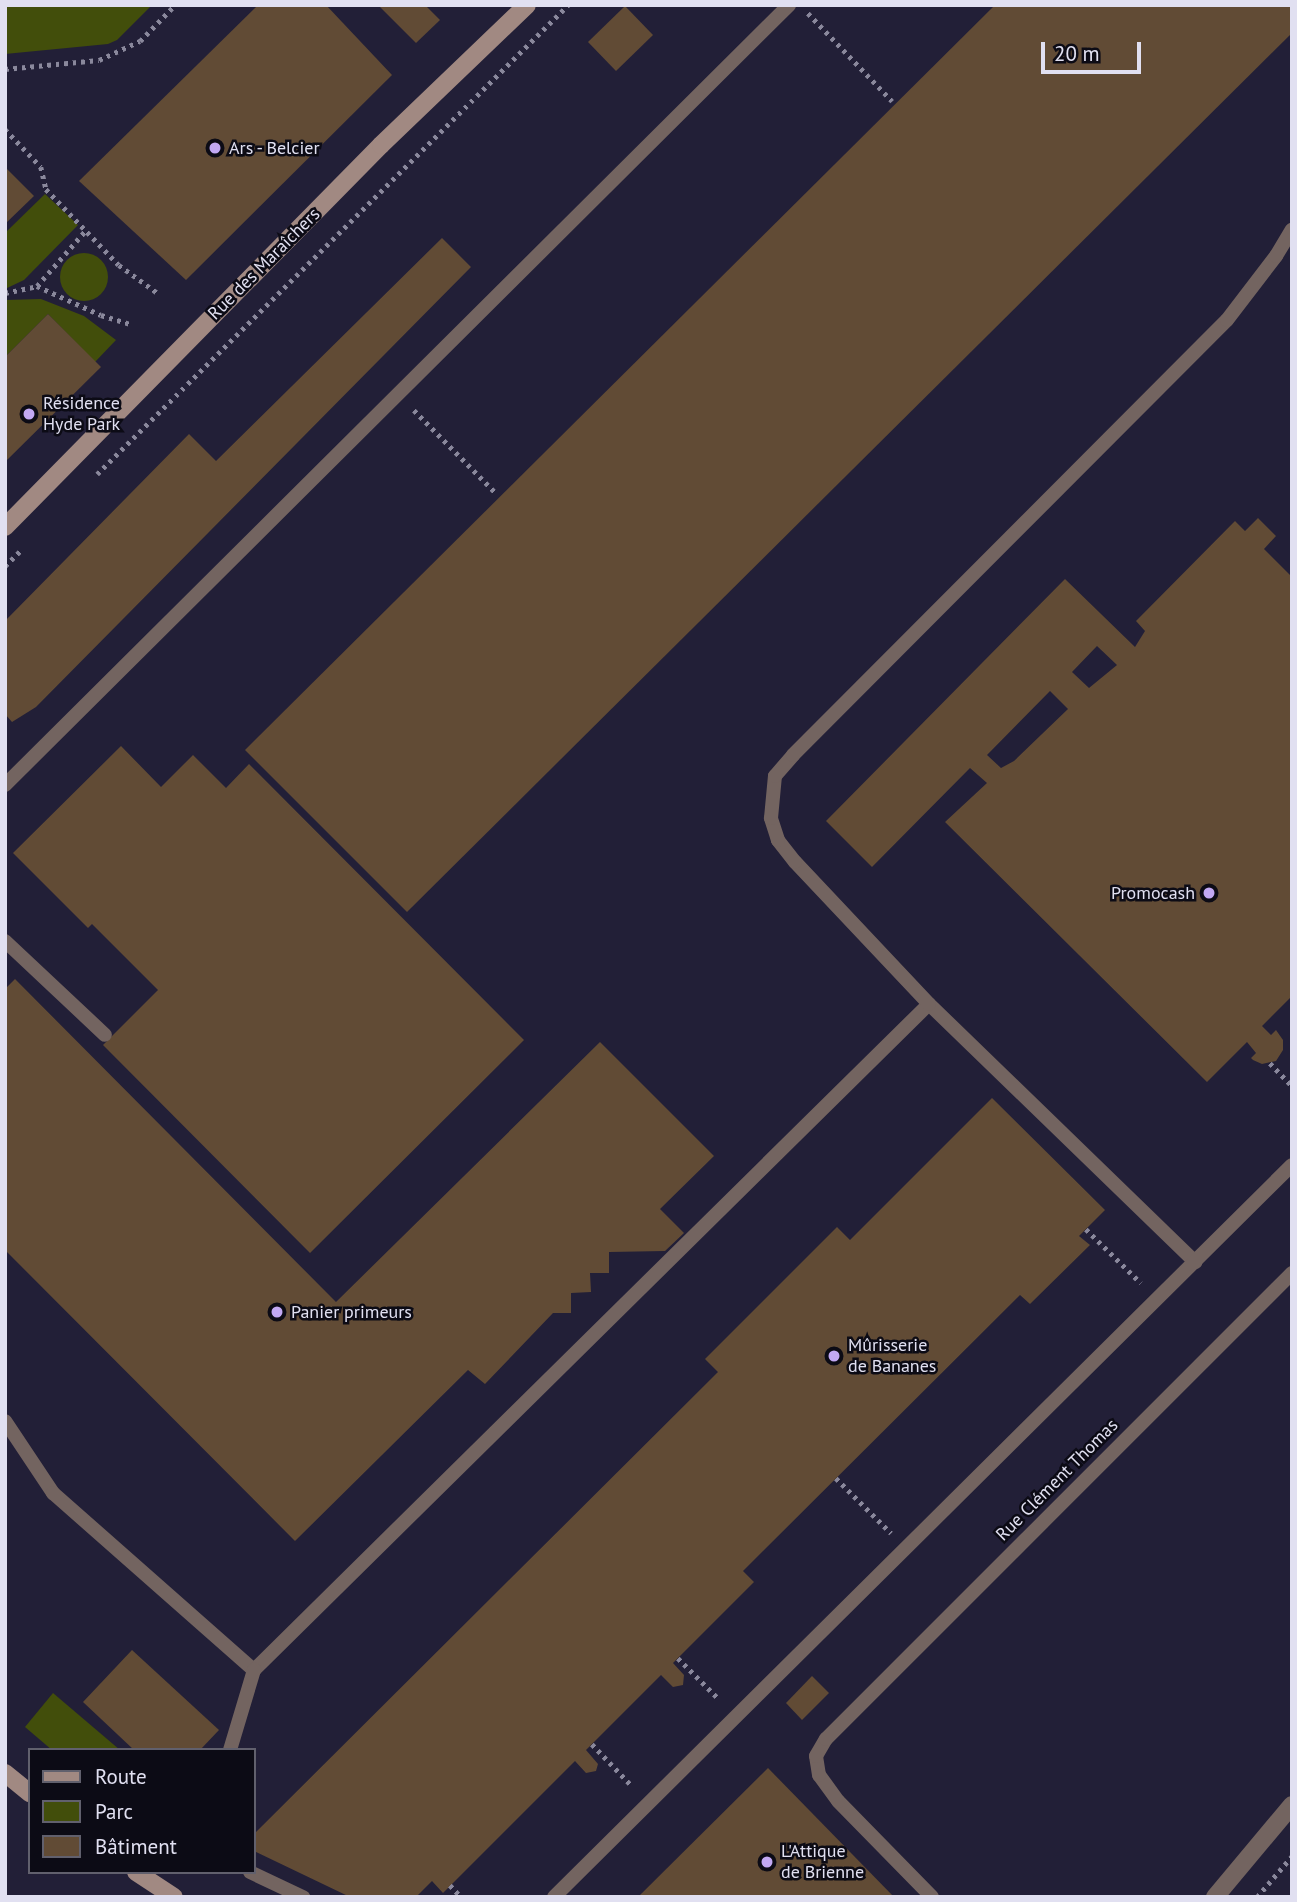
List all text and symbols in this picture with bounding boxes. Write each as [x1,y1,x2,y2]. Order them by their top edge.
scale bar [1045,28,1145,72]
text: 20 m [1054,40,1100,67]
place label: Ars - Belcier [229,137,322,159]
marker: Ars - Belcier [207,140,223,156]
street label: Rue des Maraîchers [204,204,324,324]
place label: Résidence Hyde Park [43,393,120,436]
marker: Résidence Hyde Park [21,406,37,422]
place label: Promocash [1111,882,1195,904]
marker: Promocash [1201,885,1217,901]
place label: Panier primeurs [291,1301,412,1323]
marker: Panier primeurs [269,1304,285,1320]
place label: Mûrisserie de Bananes [848,1335,936,1378]
marker: Mûrisserie de Bananes [826,1348,842,1364]
street label: Rue Clément Thomas [991,1414,1123,1546]
legend [28,1748,256,1874]
text: Route [95,1763,147,1790]
text: Parc [95,1798,133,1825]
text: Bâtiment [95,1833,177,1860]
place label: L'Attique de Brienne [781,1841,864,1884]
marker: L'Attique de Brienne [759,1854,775,1870]

